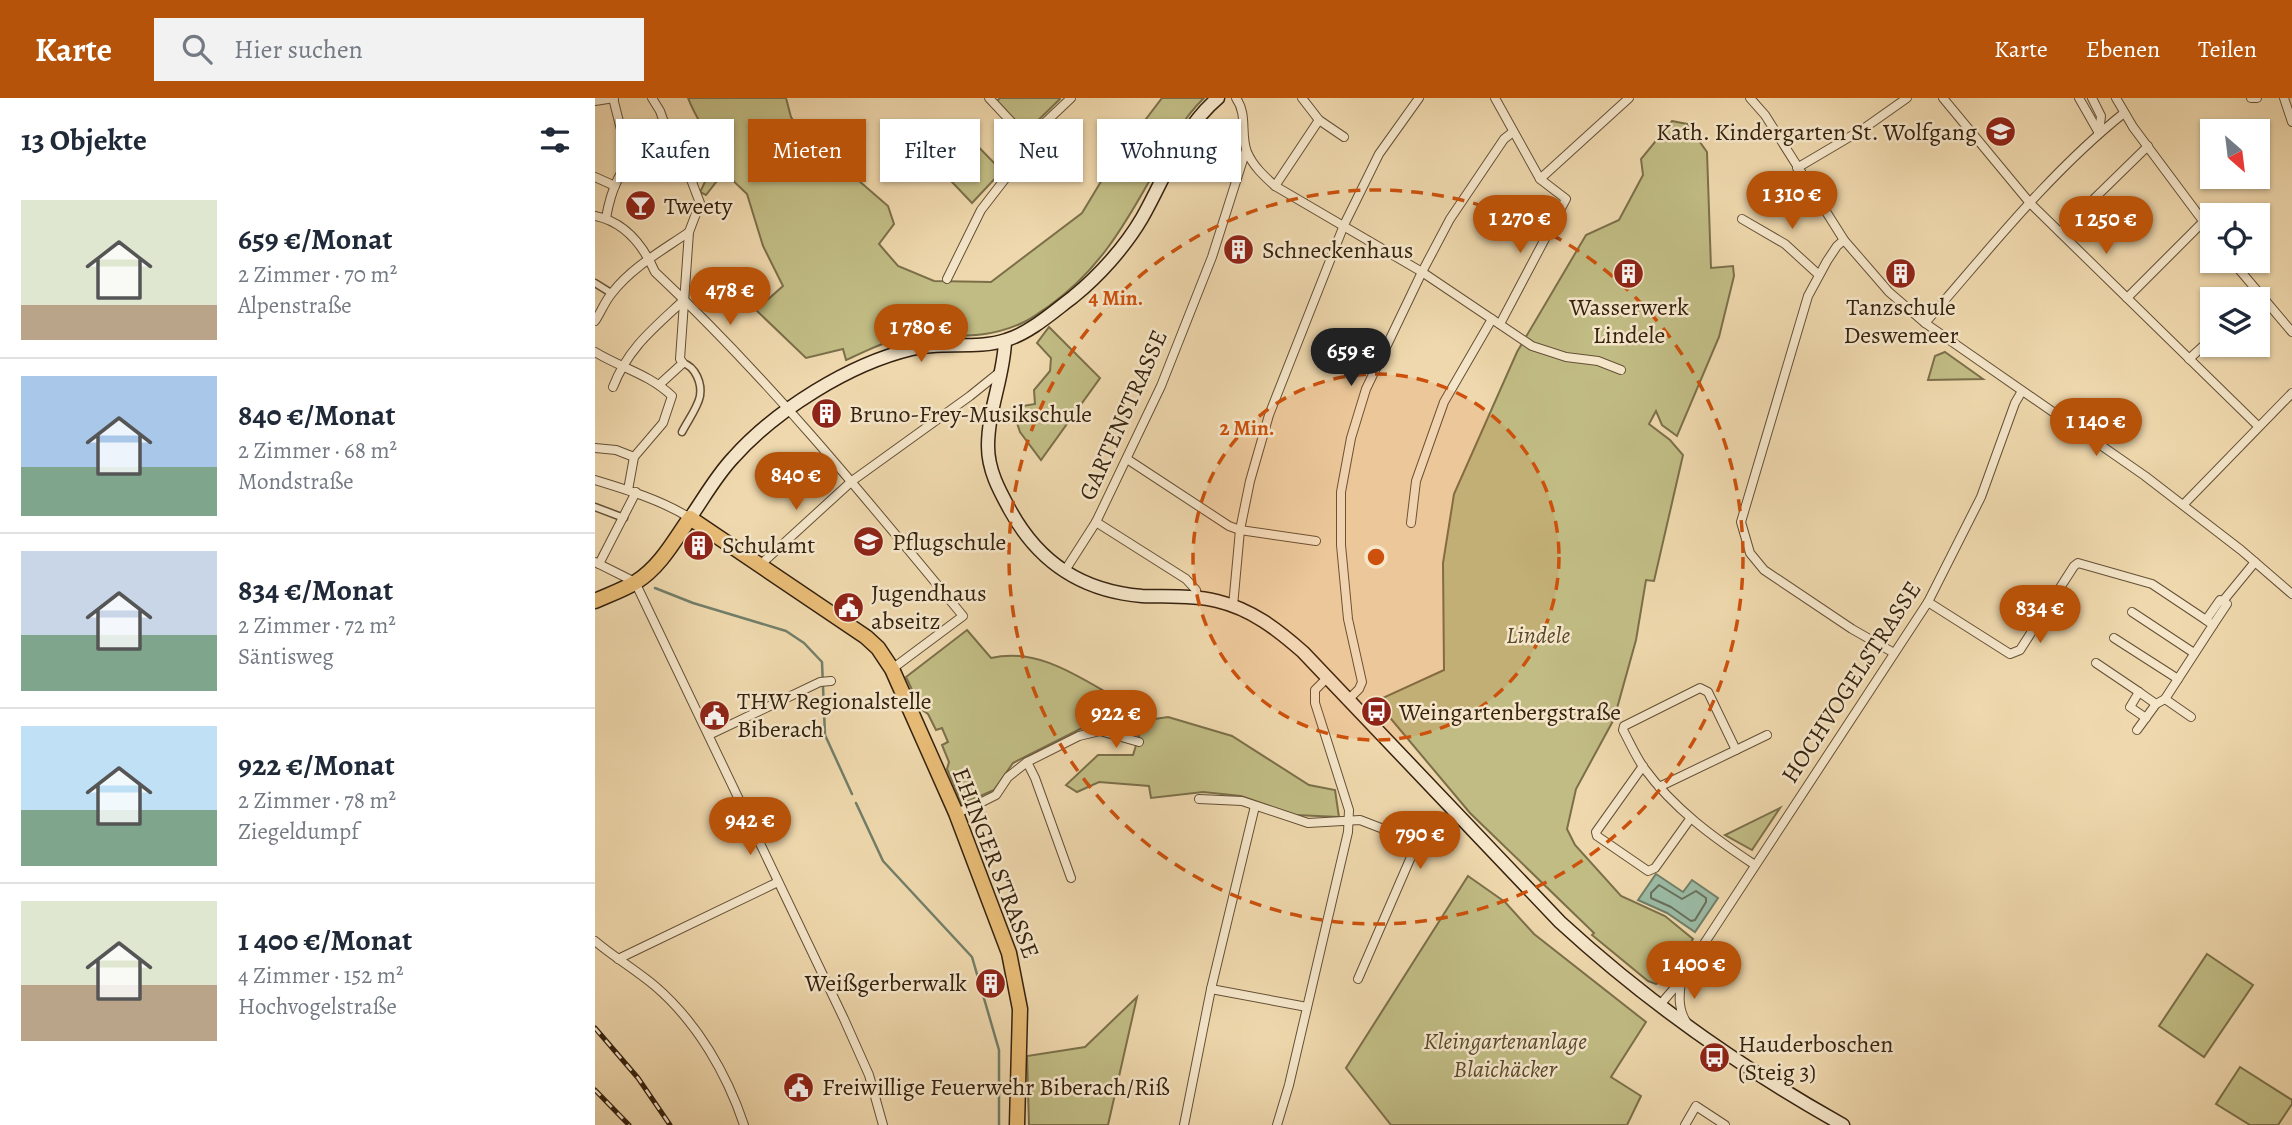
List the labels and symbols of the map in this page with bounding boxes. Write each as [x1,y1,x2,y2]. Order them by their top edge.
school or university icon: Kath. Kindergarten St. Wolfgang [1983,115,2017,149]
place label: Kath. Kindergarten St. Wolfgang [1656,116,1977,148]
north arrow [2200,119,2270,189]
pin: 1 310 € [1727,172,1857,231]
bar icon: Tweety [624,189,658,223]
place label: Tweety [664,190,733,222]
pin: 1 270 € [1455,195,1585,255]
pin: 1 250 € [2041,197,2171,256]
building icon: Schneckenhaus [1222,233,1256,267]
place label: Schneckenhaus [1262,234,1413,266]
building icon: Wasserwerk Lindele [1612,256,1646,290]
building icon: Tanzschule Deswemeer [1884,256,1918,290]
pin: 478 € [681,268,779,327]
text: 4 Min. [1089,284,1143,312]
place label: Wasserwerk Lindele [1568,291,1689,351]
place label: Tanzschule Deswemeer [1843,291,1959,351]
pin: 1 780 € [856,304,986,364]
street label: GARTENSTRASSE [1071,325,1175,505]
pin: 659 € [1302,328,1400,388]
building icon: Bruno-Frey-Musikschule [809,397,843,431]
place label: Bruno-Frey-Musikschule [849,398,1092,430]
pin: 1 140 € [2031,398,2161,458]
text: 2 Min. [1219,414,1275,442]
pin: 840 € [747,452,845,512]
school or university icon: Pflugschule [852,525,886,559]
place label: Pflugschule [892,526,1006,558]
building icon: Schulamt [682,528,716,562]
place label: Schulamt [722,529,815,561]
centre of rings [1364,545,1388,569]
street label: HOCHVOGELSTRASSE [1774,575,1928,789]
place label: Jugendhaus abseitz [871,577,987,637]
pin: 834 € [1991,586,2089,645]
public building icon: Jugendhaus abseitz [831,590,865,624]
park label: Lindele [1506,619,1570,651]
place label: THW Regionalstelle Biberach [737,685,932,745]
pin: 922 € [1067,690,1165,750]
bus stop icon: Weingartenbergstraße [1359,695,1393,729]
place label: Weingartenbergstraße [1398,696,1621,728]
public building icon: THW Regionalstelle Biberach [697,698,731,732]
street label: EHINGER STRASSE [945,763,1047,963]
pin: 942 € [701,798,799,857]
pin: 790 € [1371,812,1469,871]
pin: 1 400 € [1629,942,1759,1001]
building icon: Weißgerberwalk [973,966,1007,1000]
place label: Weißgerberwalk [804,967,967,999]
park label: Kleingartenanlage Blaichäcker [1423,1025,1587,1085]
place label: Hauderboschen (Steig 3) [1738,1028,1893,1088]
bus stop icon: Hauderboschen (Steig 3) [1698,1041,1732,1075]
public building icon: Freiwillige Feuerwehr Biberach/Riß [782,1070,816,1104]
place label: Freiwillige Feuerwehr Biberach/Riß [822,1071,1169,1103]

